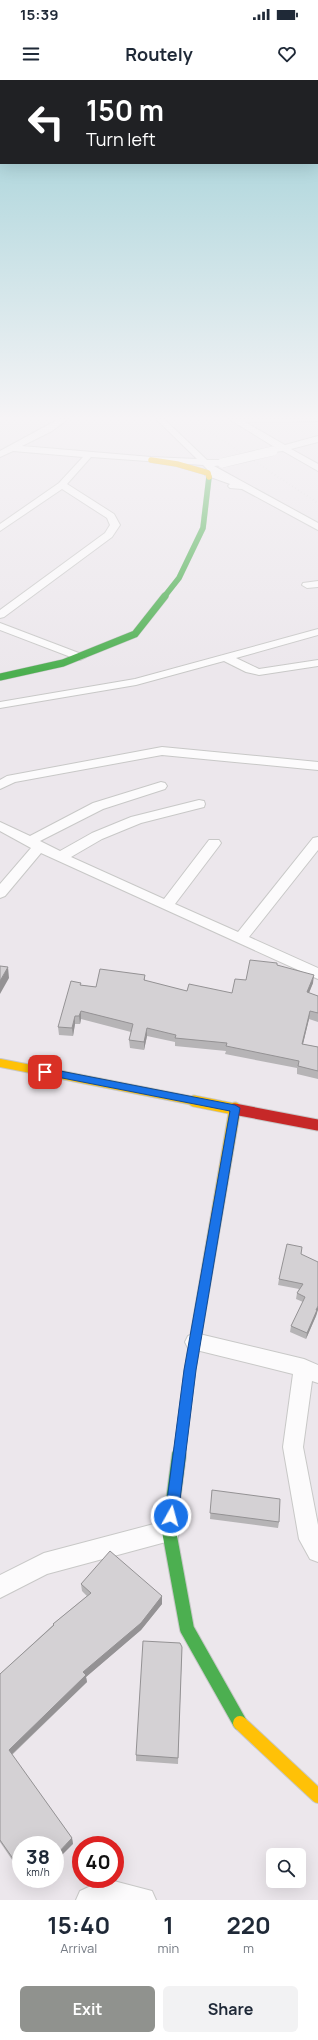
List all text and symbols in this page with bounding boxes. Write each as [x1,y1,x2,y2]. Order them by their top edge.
text: 15:39 [20,4,59,25]
text: Routely [125,42,193,66]
icon: menu [20,43,42,65]
icon: heart [276,43,298,65]
text: 150 m [86,91,164,129]
icon: left [20,96,72,148]
text: Turn left [86,127,156,151]
pin [28,1055,62,1089]
icon: arrive [34,1061,56,1083]
position arrow [150,1495,192,1537]
speed limit sign: 40 [72,1836,124,1888]
text: 38 [26,1843,50,1870]
map controls [266,1848,306,1888]
button: search [266,1848,306,1888]
text: km/h [26,1865,50,1879]
text: 15:40 [47,1908,110,1941]
text: 1 [163,1908,174,1941]
text: 220 [226,1908,271,1941]
text: Arrival [60,1939,97,1957]
text: min [157,1939,179,1957]
text: m [243,1939,254,1957]
button: Exit [20,1986,155,2032]
button: Share [163,1986,298,2032]

